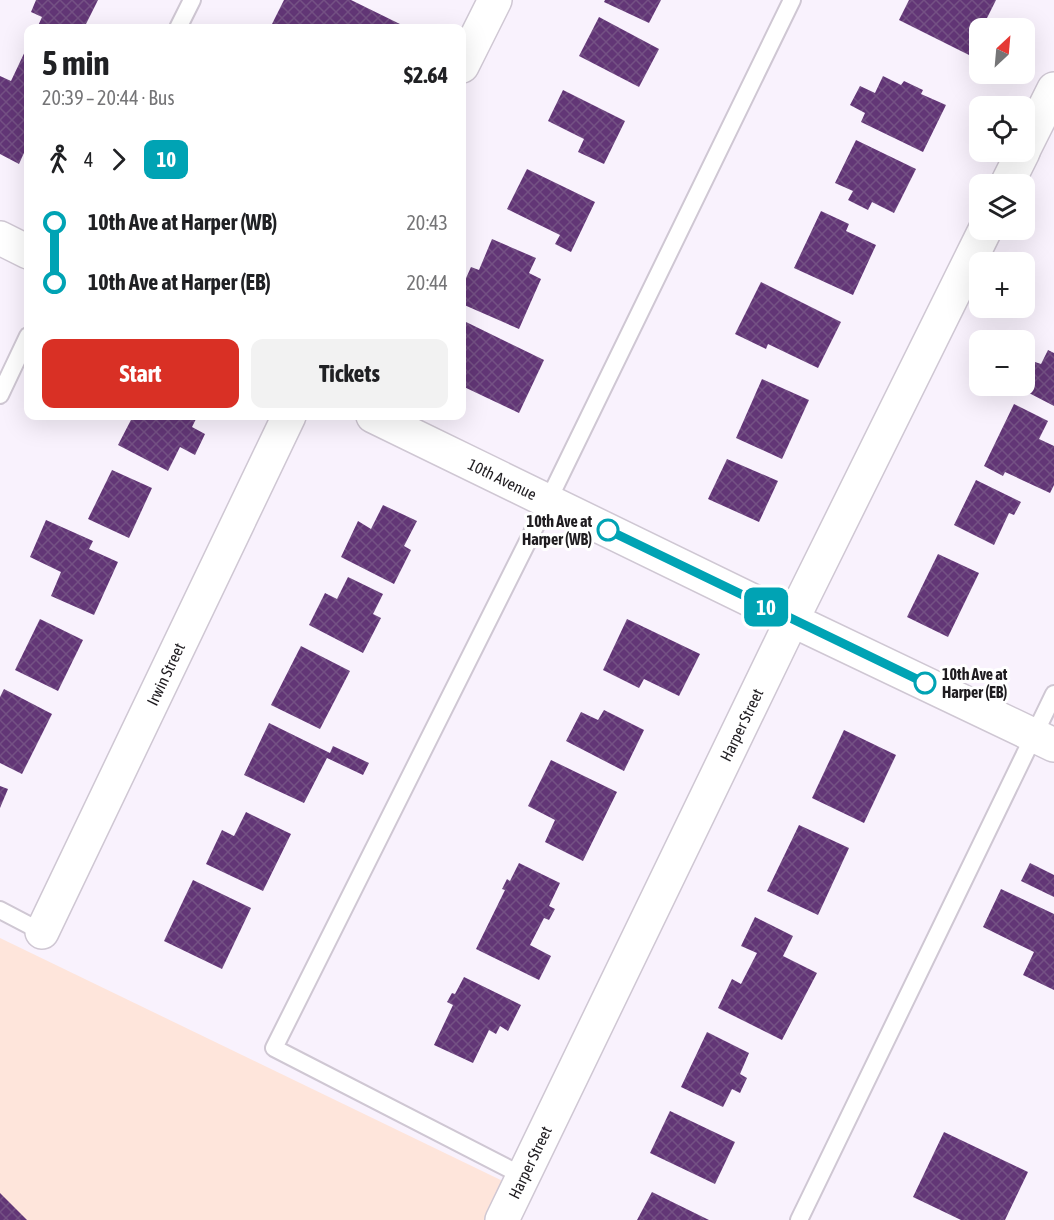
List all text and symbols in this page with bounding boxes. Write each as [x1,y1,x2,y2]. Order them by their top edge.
north arrow [969,18,1035,84]
map controls [969,18,1035,396]
text: 5 min [42,44,109,82]
text: $2.64 [404,62,448,88]
text: 20:39 – 20:44 · Bus [42,86,175,109]
button: locate [969,96,1035,162]
icon: walk [42,143,75,176]
icon: forward [102,143,135,176]
text: 10 [156,147,176,171]
text: 4 [84,148,93,171]
button: layers [969,174,1035,240]
text: 10th Ave at Harper (WB) [88,209,277,235]
text: 20:43 [406,211,448,234]
button: + [969,252,1035,318]
text: 10th Ave at Harper (EB) [88,269,271,295]
text: 20:44 [406,271,448,294]
button: − [969,330,1035,396]
button: Start [42,339,239,408]
button: Tickets [251,339,448,408]
street label: 10th Avenue [465,455,540,503]
place label: 10th Ave at Harper (WB) [522,512,592,548]
marker: 10th Ave at Harper (WB) [597,519,619,541]
line badge: 10 [739,588,793,626]
text: 10 [756,595,776,619]
street label: Irwin Street [143,639,188,708]
place label: 10th Ave at Harper (EB) [942,665,1008,701]
marker: 10th Ave at Harper (EB) [914,672,936,694]
street label: Harper Street [716,685,767,764]
street label: Harper Street [505,1123,555,1202]

